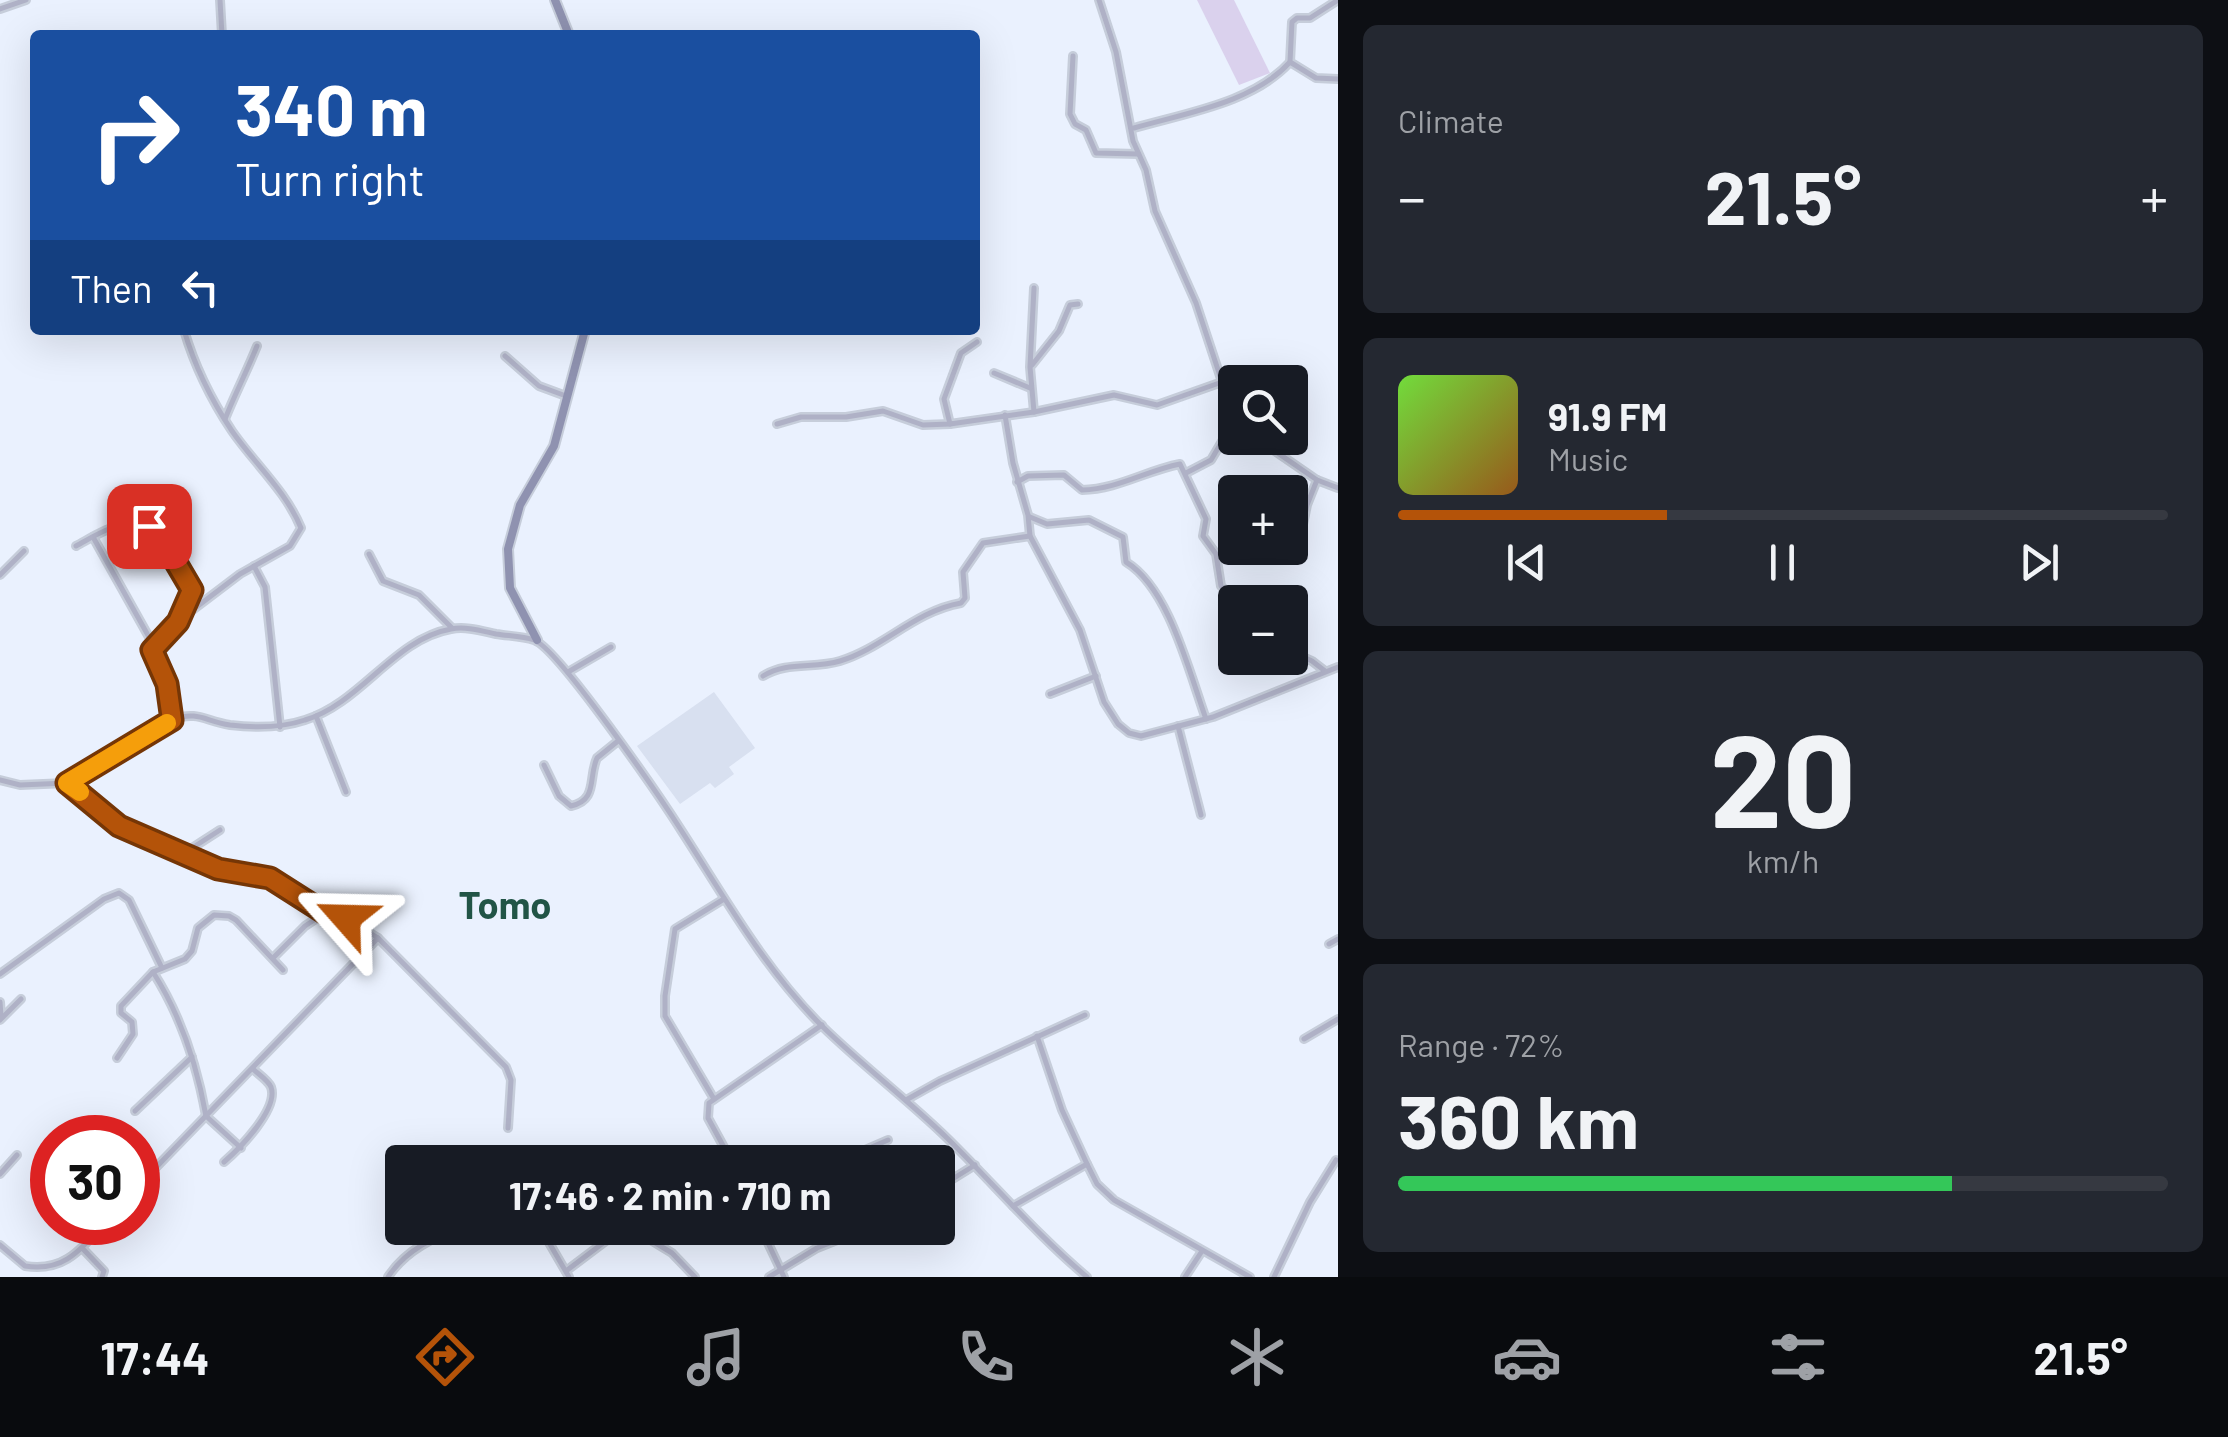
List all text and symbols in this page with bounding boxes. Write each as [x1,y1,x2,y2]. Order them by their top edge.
text: 340 m [235,66,428,150]
icon: right [70,70,200,200]
text: Climate [1398,101,1504,139]
text: 21.5° [1705,150,1861,240]
text: Turn right [235,151,425,205]
text: − [1398,163,1426,229]
text: + [2140,163,2168,229]
icon: left [173,260,228,315]
text: Then [70,265,153,311]
map controls [1218,365,1308,675]
button: search [1218,365,1308,455]
text: 91.9 FM [1548,393,1667,439]
text: Music [1548,439,1628,477]
button: + [1218,475,1308,565]
pin [107,484,192,569]
icon: arrive [122,499,177,554]
icon: previous [1499,535,1554,590]
icon: pause [1755,535,1810,590]
icon: next [2012,535,2067,590]
button: − [1218,585,1308,675]
text: 20 [1710,698,1856,854]
text: km/h [1747,841,1819,879]
position arrow [294,866,398,970]
district label: Tomo [459,881,552,927]
text: Range · 72% [1398,1025,1564,1063]
text: 360 km [1398,1074,1639,1164]
speed limit sign: 30 [30,1115,160,1245]
text: 17:46 · 2 min · 710 m [509,1172,831,1218]
icon: directions [410,1322,480,1392]
icon: music [681,1322,751,1392]
icon: phone [951,1322,1021,1392]
icon: climate [1222,1322,1292,1392]
icon: car [1492,1322,1562,1392]
icon: filters [1763,1322,1833,1392]
text: 17:44 [100,1330,209,1384]
text: 21.5° [2033,1330,2128,1384]

